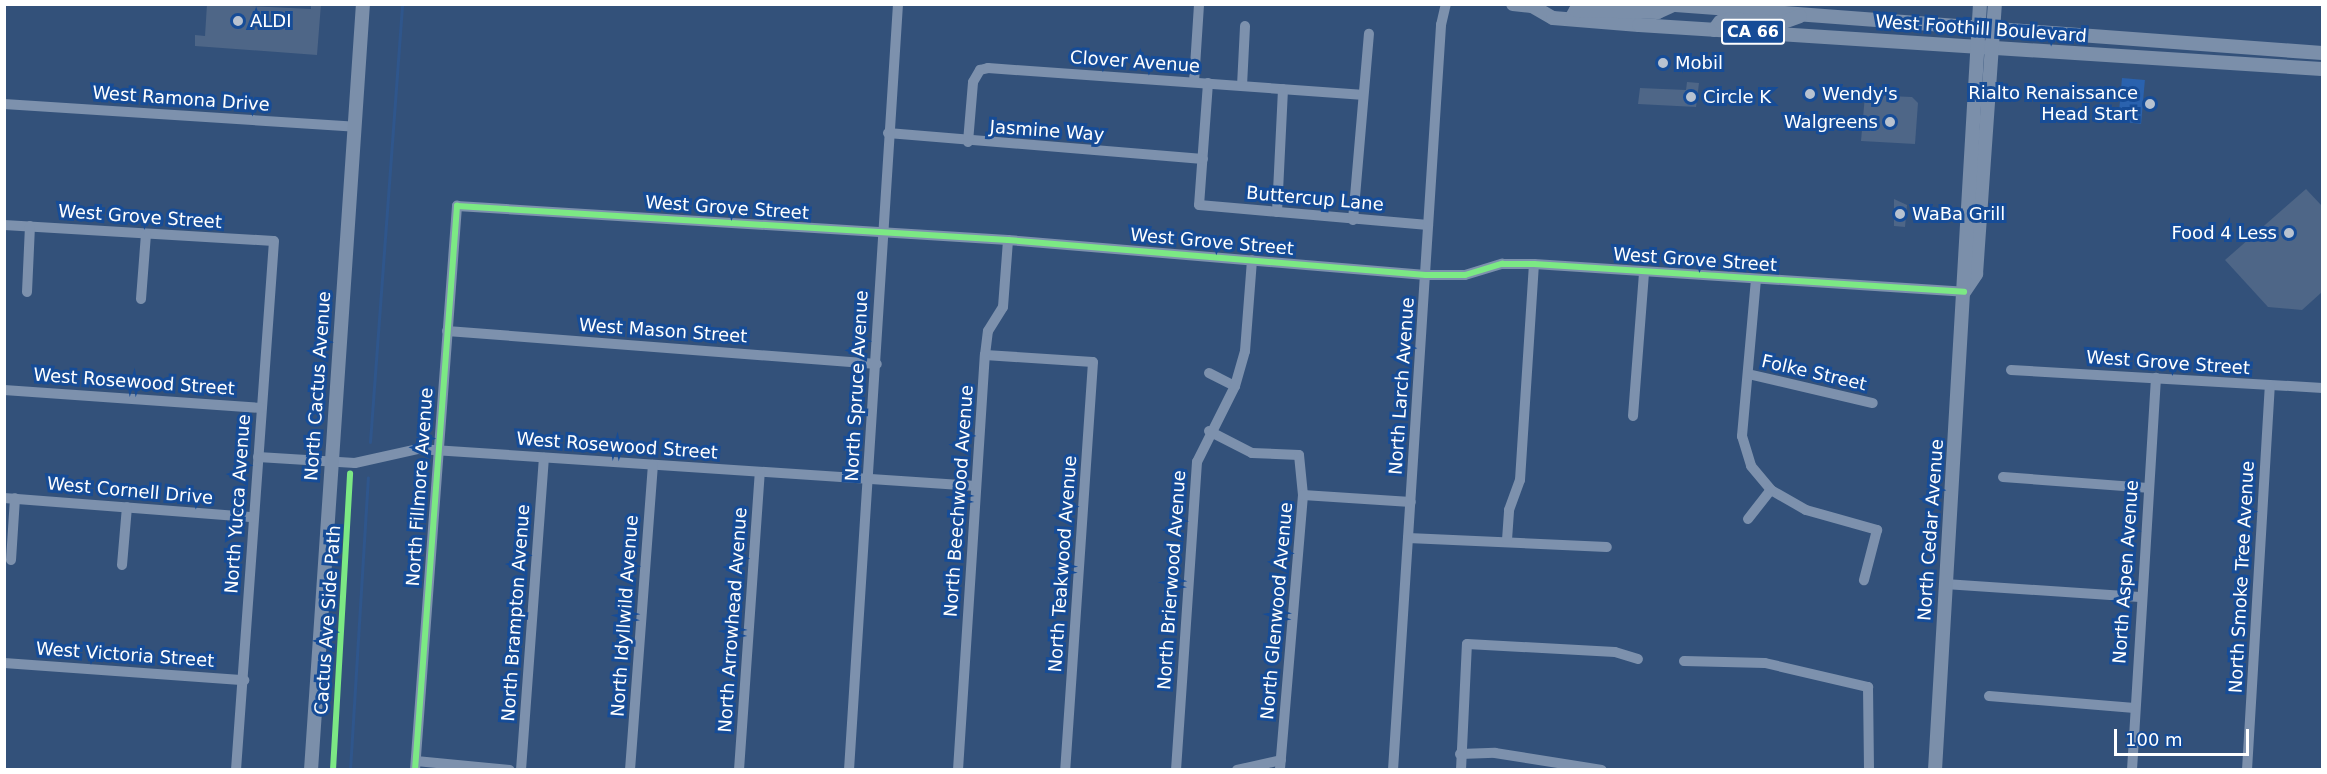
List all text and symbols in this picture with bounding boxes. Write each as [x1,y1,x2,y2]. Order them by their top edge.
place label: ALDI [250,10,292,32]
street label: West Foothill Boulevard [1875,11,2087,47]
marker: ALDI [231,14,245,28]
road number: CA 66 [1720,19,1786,45]
street label: Clover Avenue [1069,47,1201,77]
place label: Mobil [1675,52,1723,74]
marker: Mobil [1656,56,1670,70]
street label: West Ramona Drive [92,82,270,116]
place label: Wendy's [1822,83,1898,105]
place label: Rialto Renaissance Head Start [1968,83,2138,125]
place label: Circle K [1703,86,1771,108]
marker: Wendy's [1803,87,1817,101]
marker: Circle K [1684,90,1698,104]
marker: Rialto Renaissance Head Start [2143,97,2157,111]
place label: Walgreens [1784,111,1878,133]
marker: Walgreens [1883,115,1897,129]
street label: Jasmine Way [989,116,1105,146]
street label: Buttercup Lane [1245,182,1385,216]
street label: West Grove Street [644,192,810,224]
street label: West Grove Street [57,201,223,233]
place label: WaBa Grill [1912,203,2005,225]
marker: WaBa Grill [1893,207,1907,221]
place label: Food 4 Less [2171,222,2277,244]
street label: West Grove Street [1129,224,1295,260]
marker: Food 4 Less [2282,226,2296,240]
street label: West Grove Street [1612,244,1778,276]
street label: North Cactus Avenue [301,290,335,482]
street label: North Spruce Avenue [841,290,873,482]
street label: North Larch Avenue [1385,296,1419,476]
street label: West Mason Street [578,314,748,348]
street label: West Grove Street [2085,347,2251,379]
street label: Folke Street [1759,350,1869,396]
street label: West Rosewood Street [33,364,235,400]
street label: North Beechwood Avenue [940,384,978,618]
street label: North Fillmore Avenue [402,387,438,587]
street label: North Yucca Avenue [221,414,255,594]
street label: West Rosewood Street [516,428,718,464]
street label: North Cedar Avenue [1914,438,1948,622]
street label: North Teakwood Avenue [1045,455,1081,673]
street label: North Smoke Tree Avenue [2225,460,2259,694]
street label: North Brierwood Avenue [1154,469,1190,691]
street label: West Cornell Drive [46,473,214,509]
street label: North Aspen Avenue [2109,479,2143,665]
street label: North Glenwood Avenue [1257,501,1297,721]
street label: North Brampton Avenue [498,504,534,722]
street label: North Arrowhead Avenue [714,507,752,733]
street label: North Idyllwild Avenue [607,514,643,718]
street label: Cactus Ave Side Path [311,524,345,716]
street label: West Victoria Street [35,638,215,672]
scale bar [2117,717,2252,755]
text: 100 m [2125,729,2183,750]

